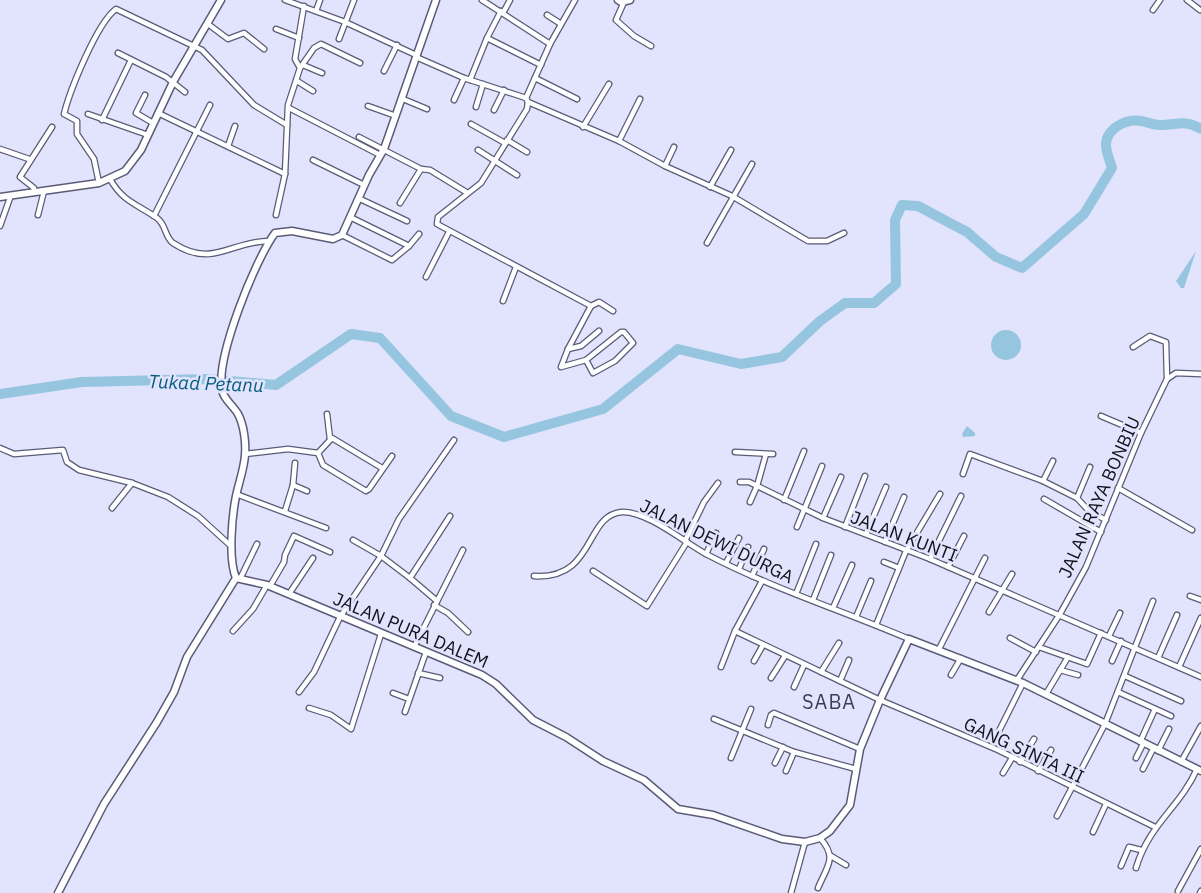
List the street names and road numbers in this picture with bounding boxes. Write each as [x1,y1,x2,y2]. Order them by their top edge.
street label: JALAN RAYA BONBIU [1053,413,1145,581]
street label: JALAN DEWI DURGA [636,494,798,588]
street label: JALAN KUNTI [848,505,960,567]
street label: JALAN PURA DALEM [330,587,492,673]
street label: GANG SINTA III [960,712,1088,788]

